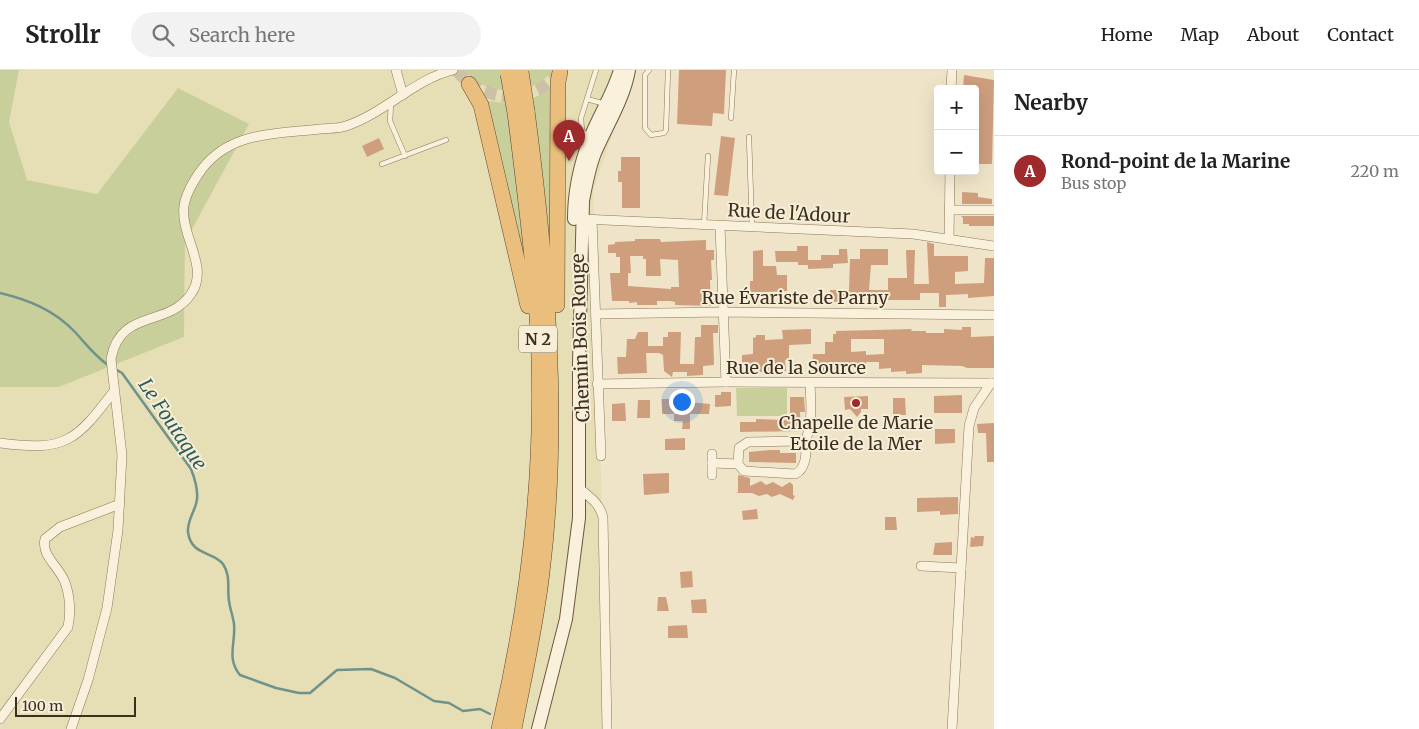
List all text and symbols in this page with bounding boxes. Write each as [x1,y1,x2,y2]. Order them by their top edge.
search box [131,12,481,57]
text: Strollr [25,19,101,50]
icon: search [149,21,177,49]
text: Search here [189,23,295,47]
text: Home [1101,23,1153,46]
text: Map [1181,23,1219,46]
text: About [1247,23,1299,46]
text: Contact [1327,23,1394,46]
map controls [934,85,979,175]
button: + [934,85,979,130]
text: Nearby [1014,89,1088,116]
pin: A [553,120,585,161]
button: − [934,130,979,175]
text: Rond-point de la Marine [1061,149,1290,173]
text: A [1024,161,1036,181]
text: 220 m [1351,161,1399,181]
text: Bus stop [1061,173,1126,193]
street label: Rue de l'Adour [727,198,851,228]
street label: Chemin Bois Rouge [566,253,594,423]
street label: Rue Évariste de Parny [702,286,889,309]
road number: N 2 [519,325,557,352]
street label: Rue de la Source [726,356,866,379]
water label: Le Foutaque [134,374,213,475]
your location [669,389,695,415]
marker: Chapelle de Marie Etoile de la Mer [850,397,862,409]
place label: Chapelle de Marie Etoile de la Mer [779,411,933,455]
scale bar [15,694,136,717]
text: 100 m [22,697,63,715]

